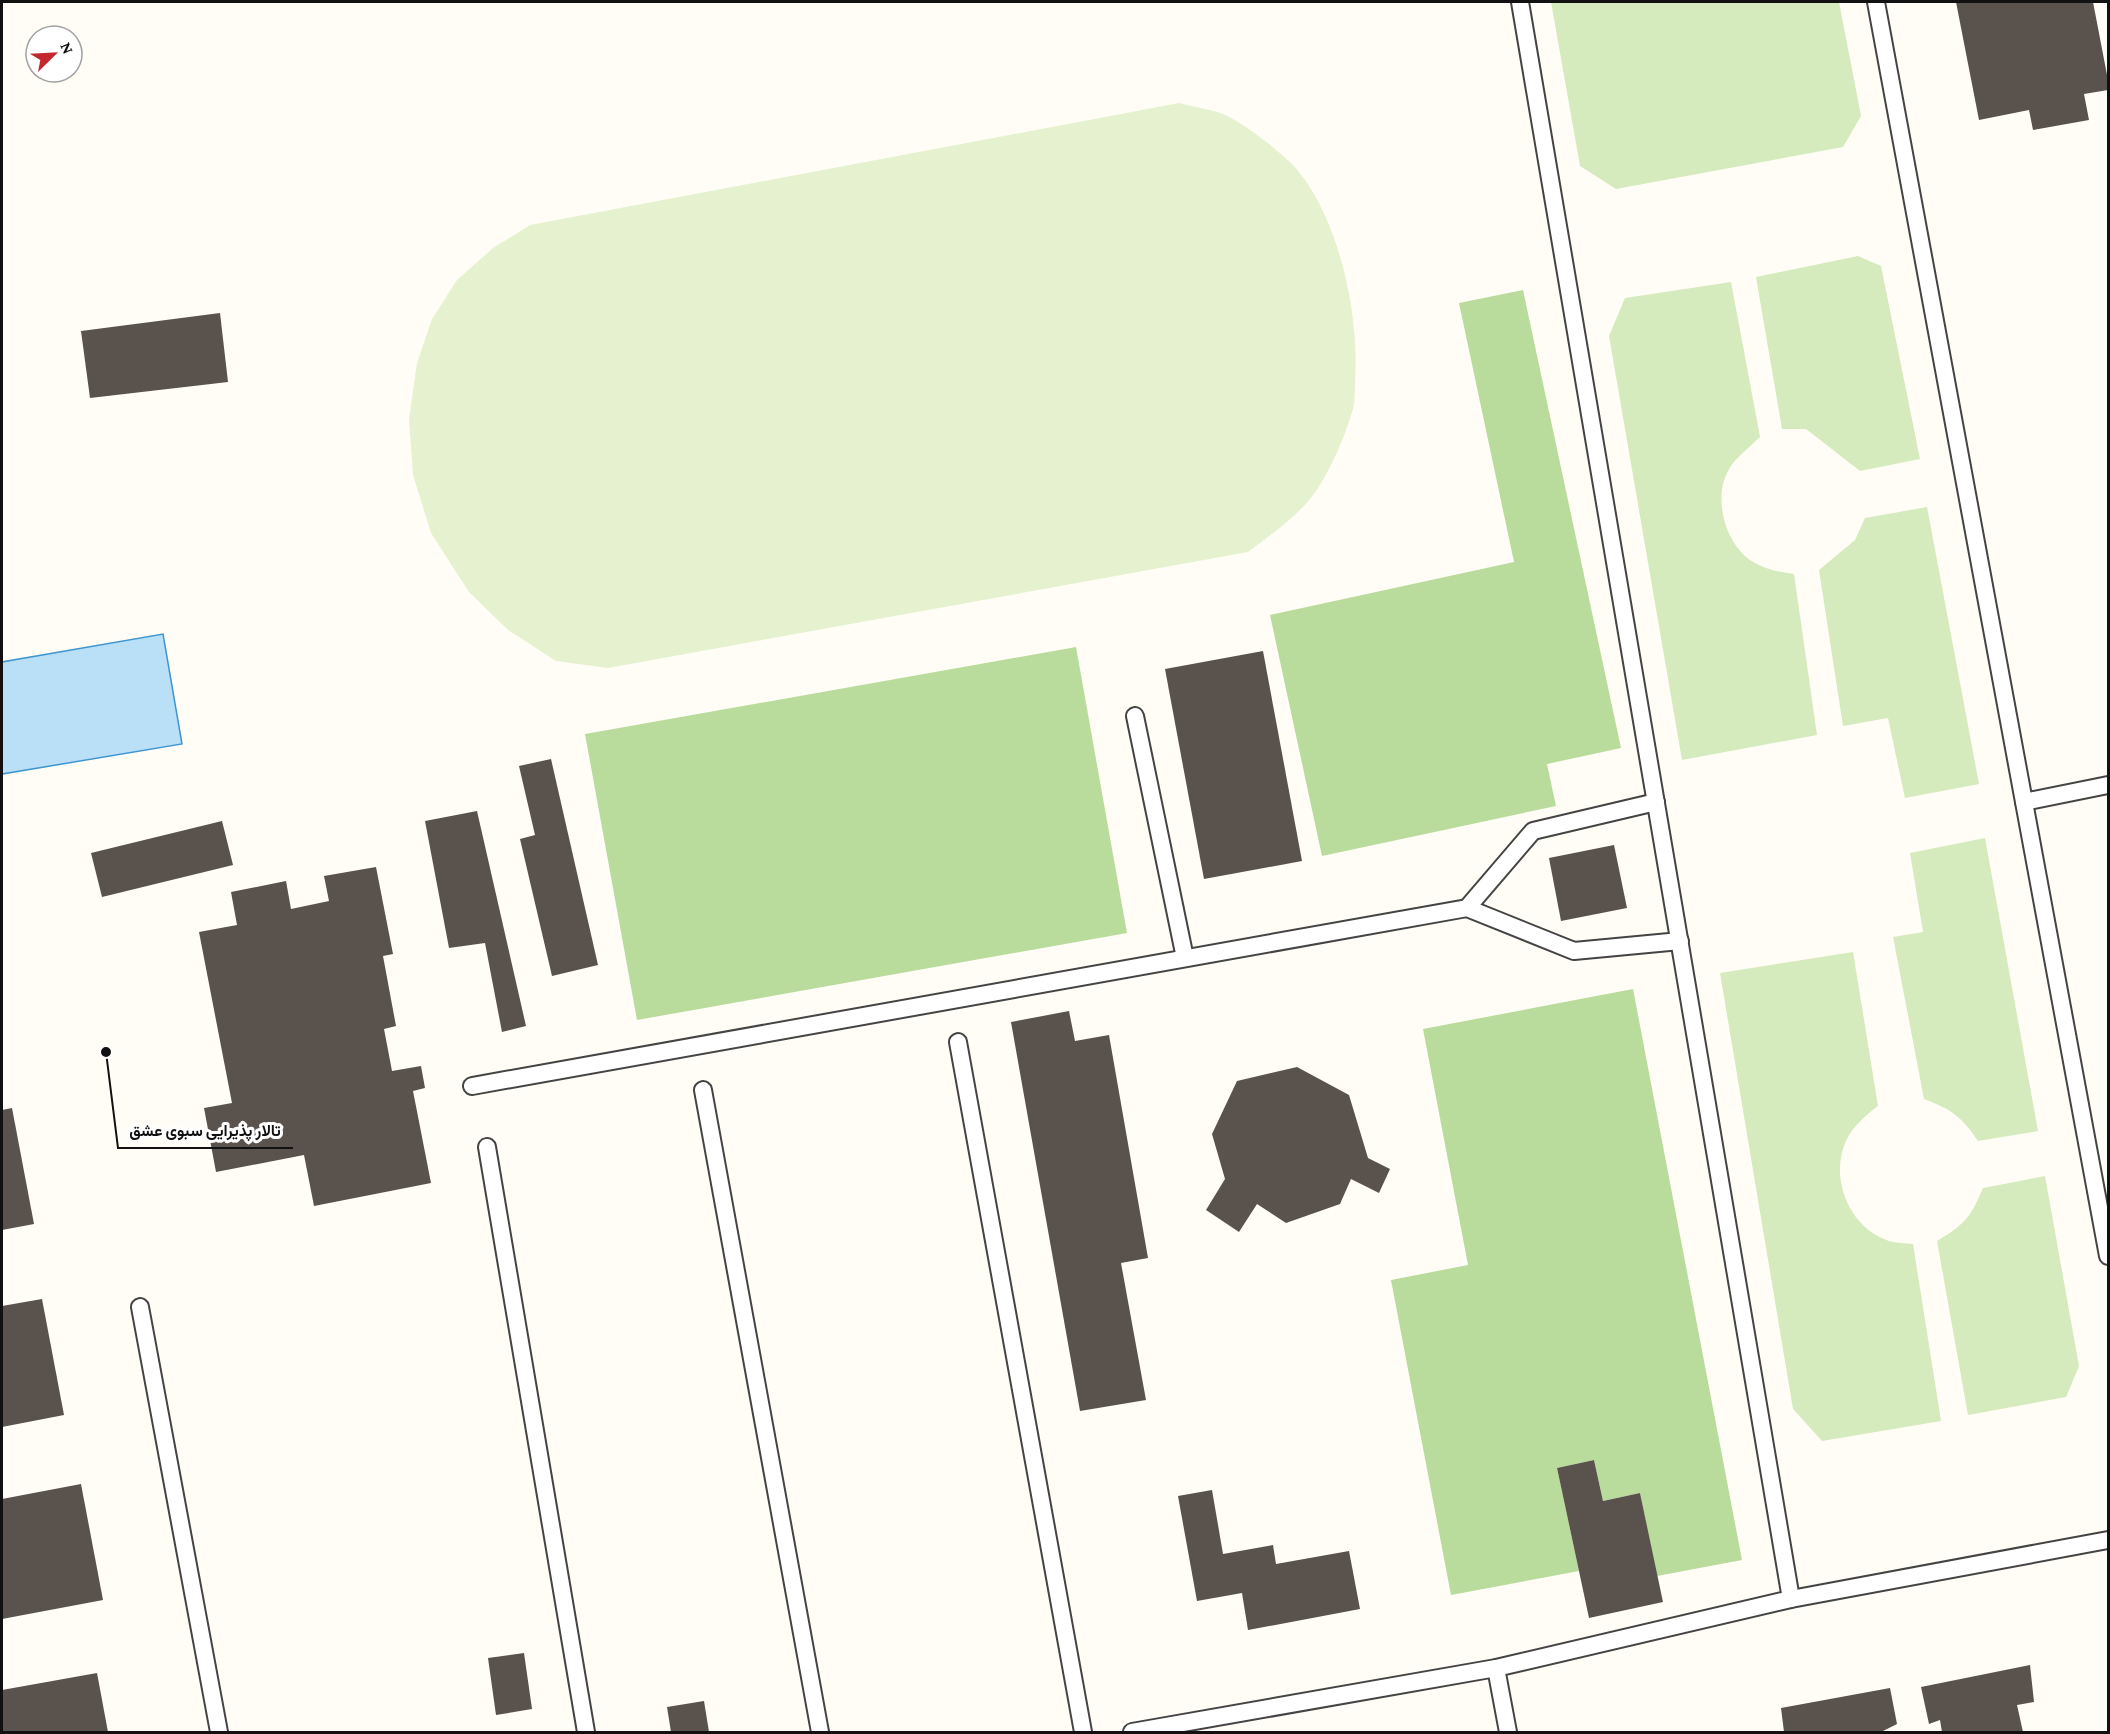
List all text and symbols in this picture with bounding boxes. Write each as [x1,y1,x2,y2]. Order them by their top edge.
north arrow [24,24,84,84]
text: N [57,40,77,57]
callout: تالار پذیرایی سبوی عشق [118,1114,293,1148]
text: تالار پذیرایی سبوی عشق [129,1122,281,1142]

